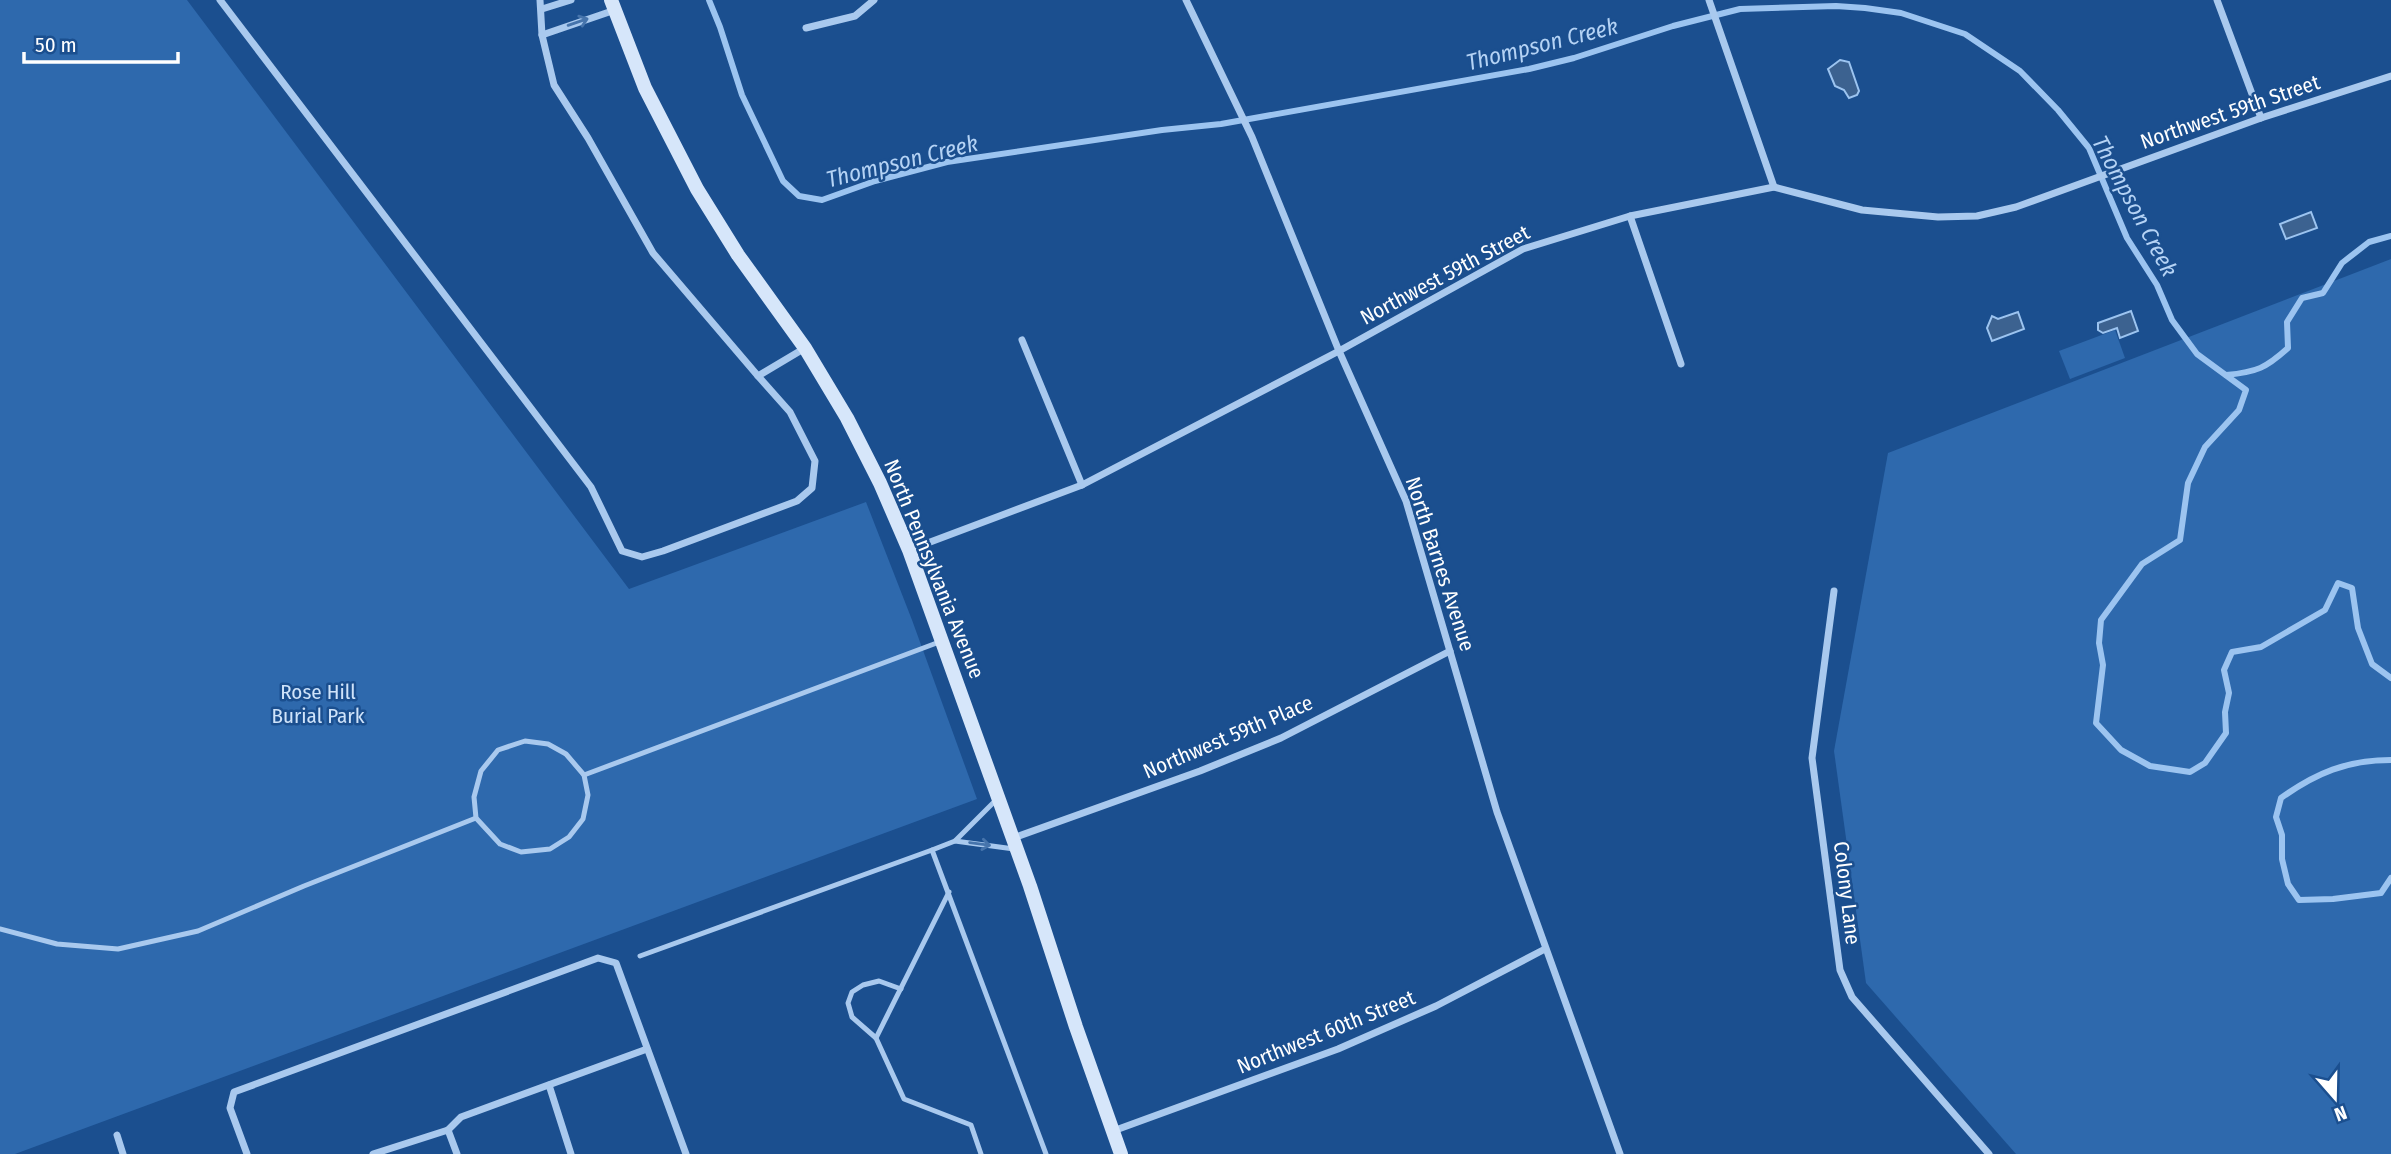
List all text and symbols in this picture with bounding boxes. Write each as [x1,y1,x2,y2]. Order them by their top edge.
water label: Thompson Creek [1463,12,1621,76]
one-way arrow [567,15,589,27]
scale bar [24,21,178,65]
text: 50 m [35,32,77,58]
street label: Northwest 59th Street [2137,69,2323,155]
water label: Thompson Creek [823,129,981,193]
water label: Thompson Creek [2086,131,2184,281]
street label: Northwest 59th Street [1356,219,1534,331]
street label: North Pennsylvania Avenue [878,456,990,682]
street label: North Barnes Avenue [1400,474,1480,654]
park label: Rose Hill Burial Park [272,679,365,729]
street label: Northwest 59th Place [1139,690,1317,784]
one-way arrow [969,838,991,851]
street label: Colony Lane [1828,840,1866,946]
street label: Northwest 60th Street [1233,984,1419,1080]
north arrow [2300,1063,2370,1133]
text: N [2331,1101,2350,1126]

